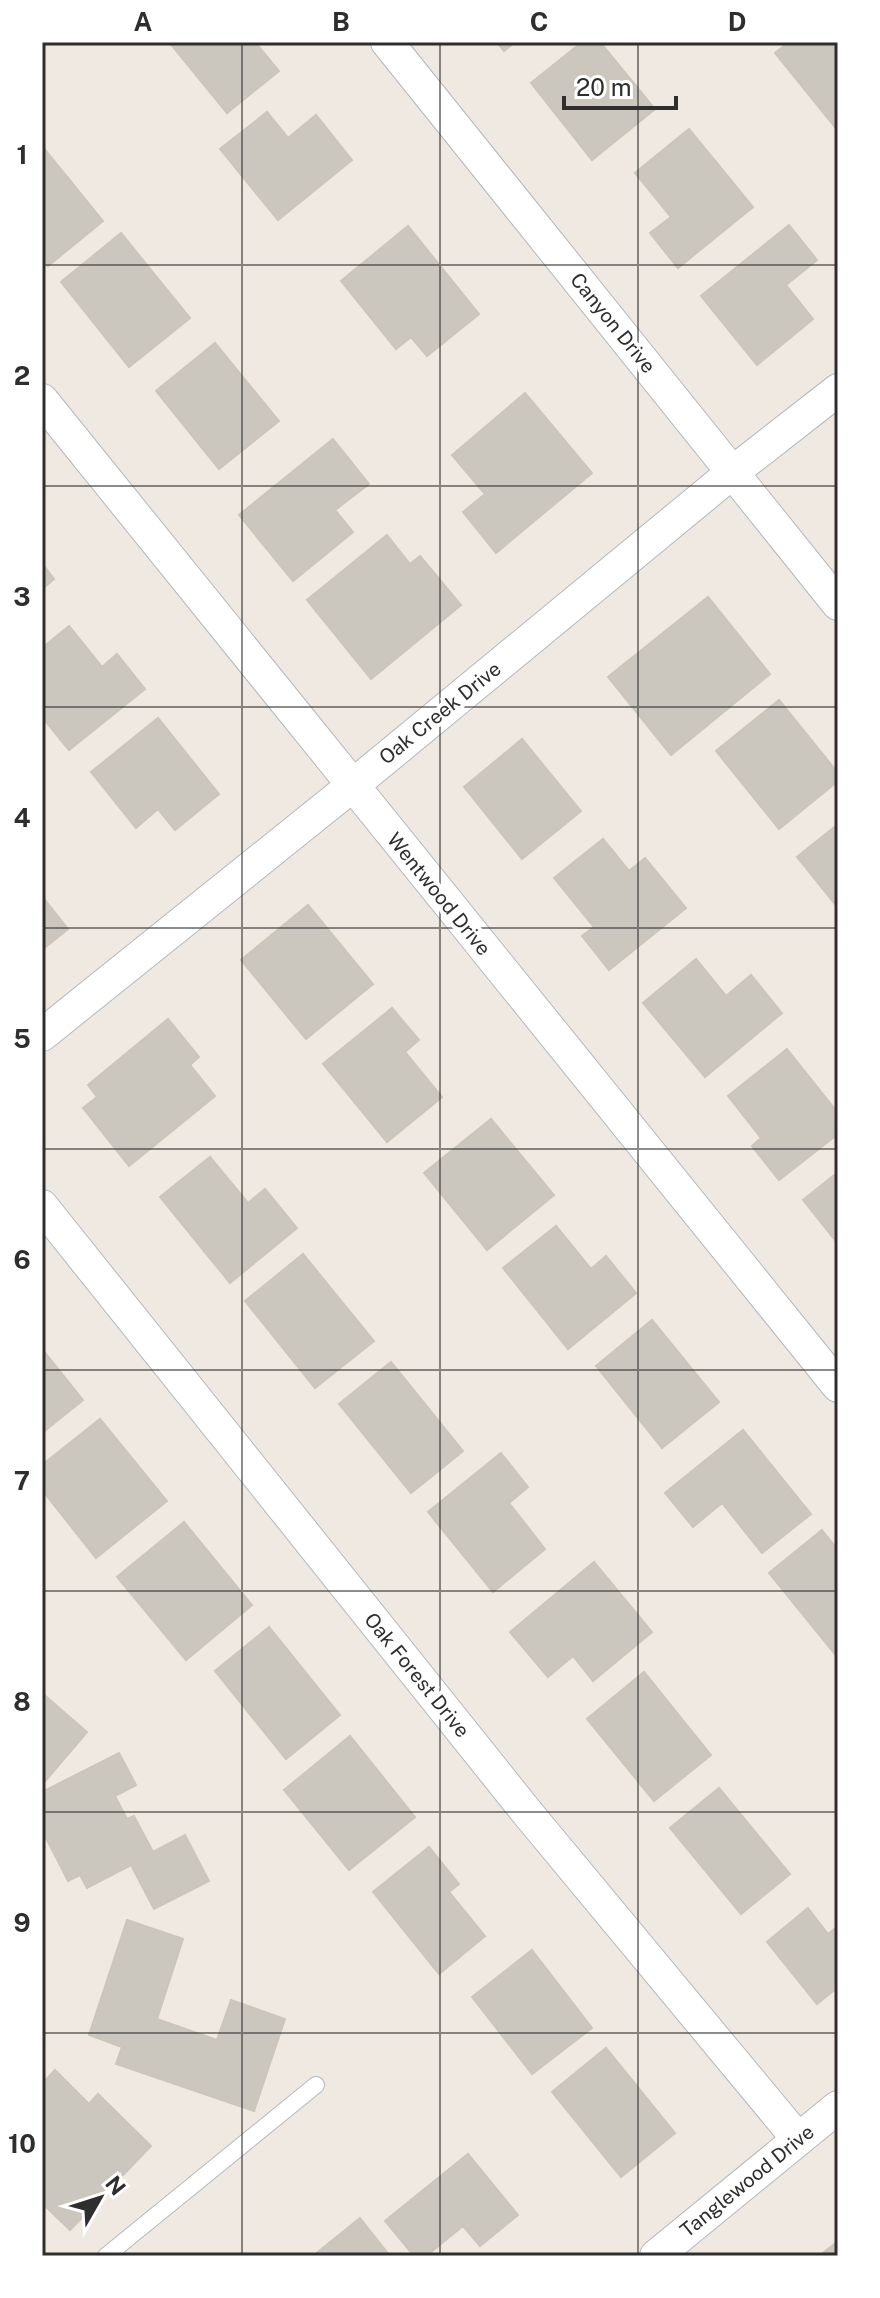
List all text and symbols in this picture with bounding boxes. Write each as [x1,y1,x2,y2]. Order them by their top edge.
text: A [134,6,153,37]
text: B [332,6,350,37]
text: C [530,6,548,37]
text: D [728,6,746,37]
scale bar [564,60,676,110]
text: 20 m [576,73,632,101]
text: 1 [16,139,28,170]
street label: Canyon Drive [565,268,661,378]
text: 2 [14,360,30,391]
text: 3 [13,581,31,612]
street label: Oak Creek Drive [374,657,506,769]
text: 4 [13,802,31,833]
street label: Wentwood Drive [382,828,496,960]
text: 5 [13,1023,31,1054]
text: 6 [13,1244,31,1275]
text: 7 [14,1465,30,1496]
street label: Oak Forest Drive [359,1608,475,1742]
text: 8 [13,1686,31,1717]
text: 9 [13,1907,31,1938]
street label: Tanglewood Drive [675,2120,819,2242]
text: 10 [8,2128,36,2159]
north arrow [60,2158,140,2238]
text: N [100,2171,131,2200]

